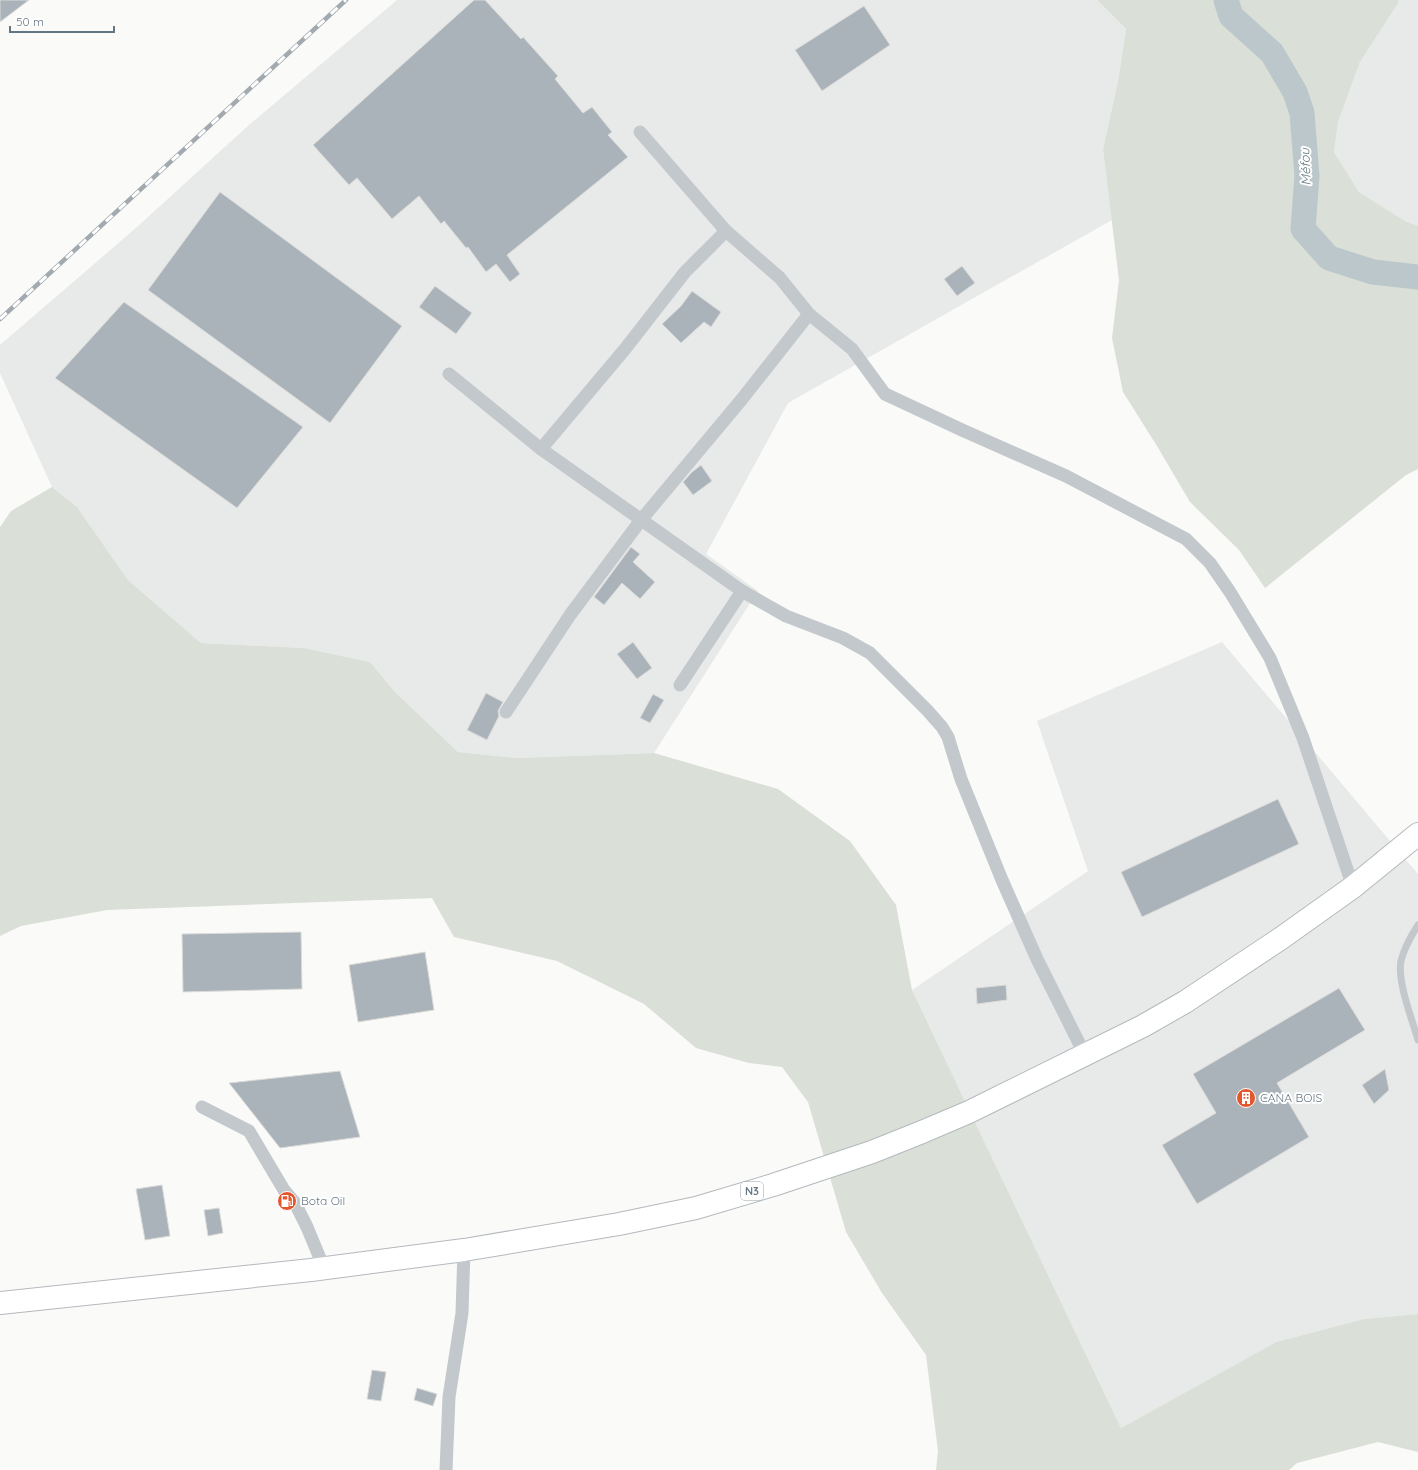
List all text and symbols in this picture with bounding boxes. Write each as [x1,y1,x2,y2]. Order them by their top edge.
scale bar [10,8,114,34]
text: 50 m [16,14,44,29]
water label: Méfou [1296,147,1314,186]
building icon: CANA BOIS [1235,1087,1257,1109]
place label: CANA BOIS [1260,1090,1322,1105]
road number: N3 [741,1182,763,1200]
fuel station icon: Bota Oil [276,1190,298,1212]
place label: Bota Oil [301,1193,345,1208]

